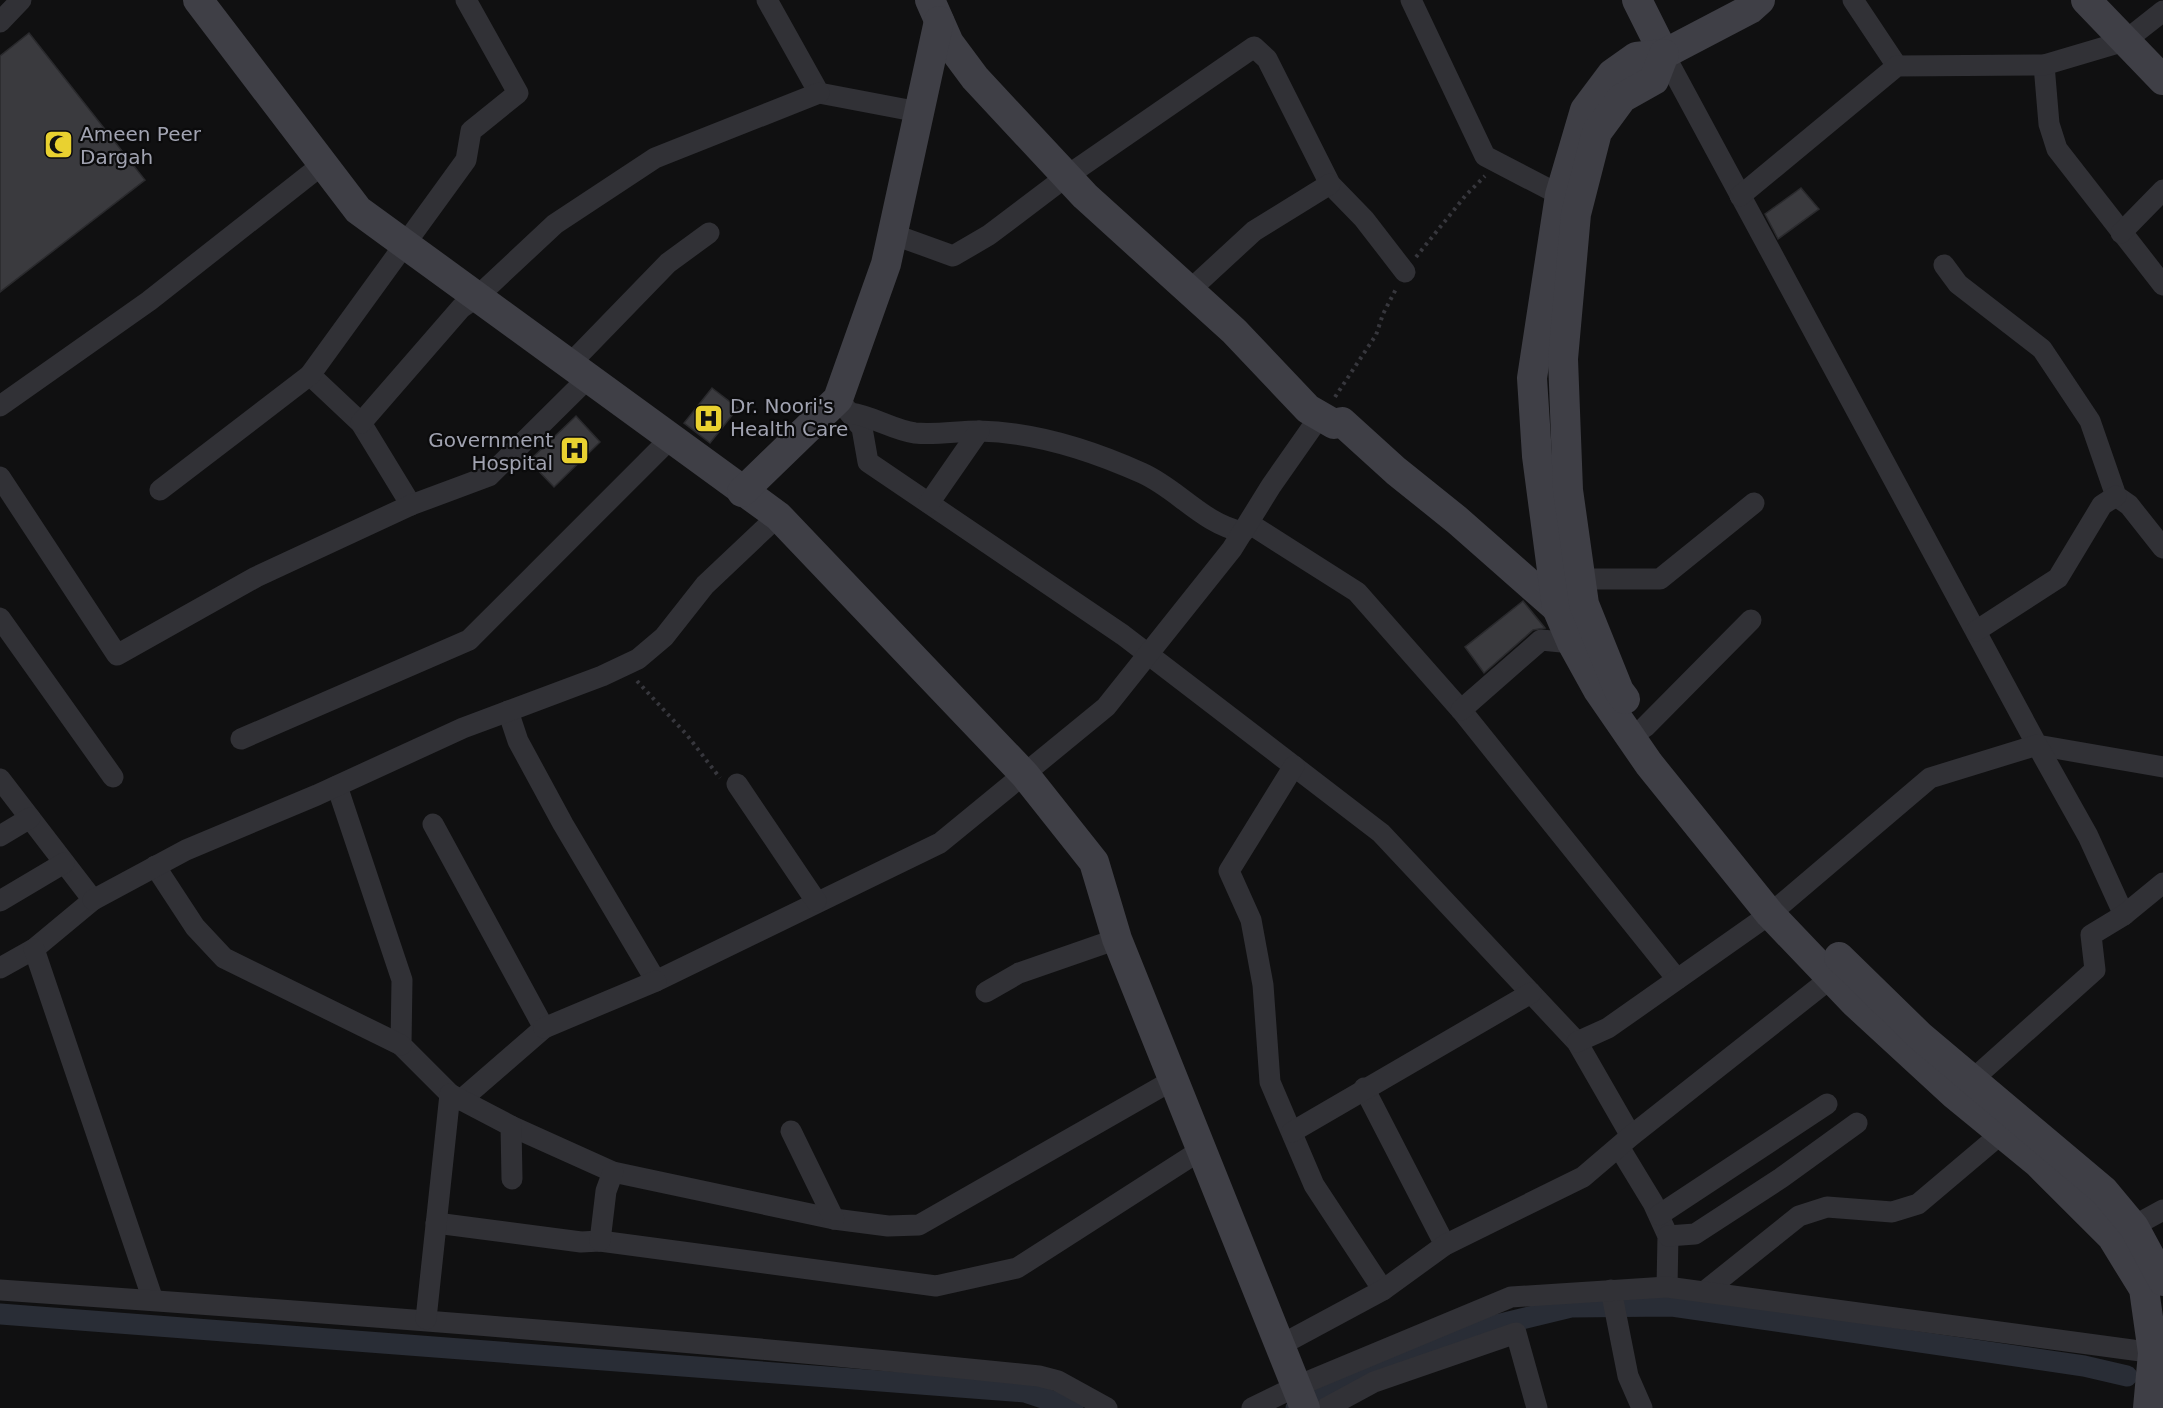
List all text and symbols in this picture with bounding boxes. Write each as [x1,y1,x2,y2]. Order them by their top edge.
place label: Ameen Peer Dargah [80,122,202,169]
mosque icon: Ameen Peer Dargah [43,129,75,161]
place label: Dr. Noori's Health Care [730,394,848,441]
hospital icon: Dr. Noori's Health Care [693,402,725,434]
place label: Government Hospital [428,428,553,475]
hospital icon: Government Hospital [558,435,590,467]

